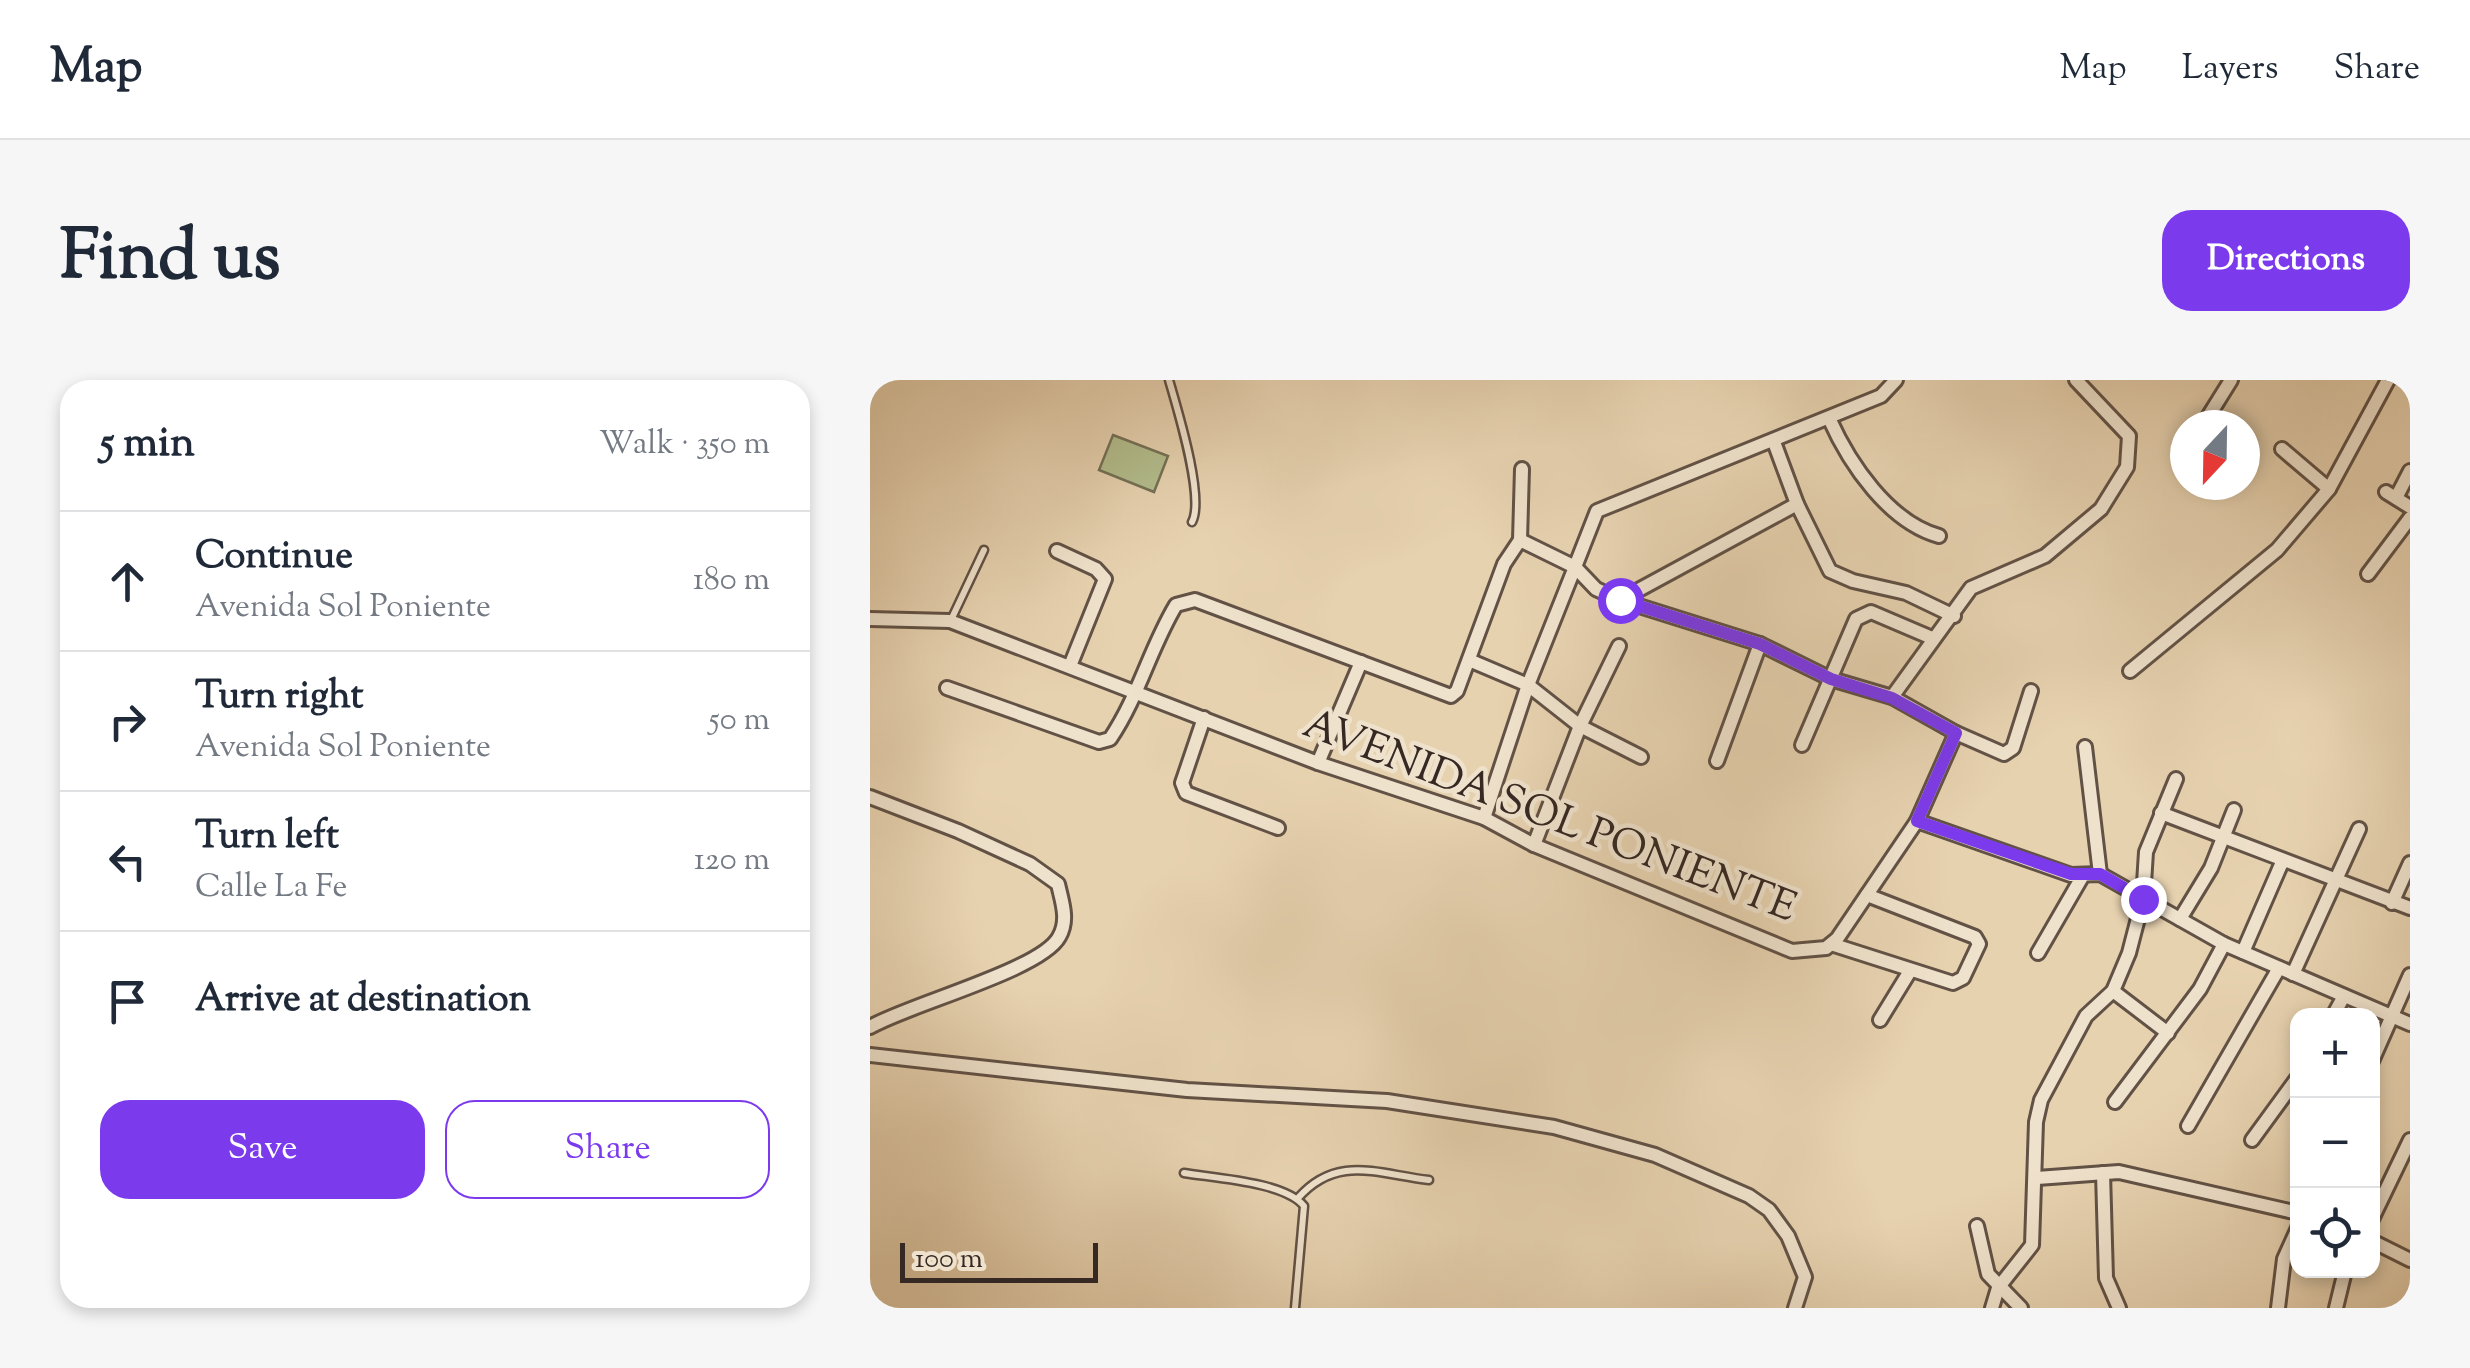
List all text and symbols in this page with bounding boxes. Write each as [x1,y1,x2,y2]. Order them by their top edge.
text: Map [50,35,142,104]
text: Map [2059,44,2127,95]
text: Layers [2182,44,2279,95]
text: Share [2334,44,2420,95]
text: Find us [60,210,281,310]
button: Directions [2162,210,2410,311]
north arrow [2170,410,2260,500]
text: 5 min [100,415,195,475]
text: Walk · 350 m [599,422,770,468]
text: Continue [195,531,353,585]
icon: ahead [100,554,155,609]
text: 180 m [693,558,770,604]
route start [1598,578,1644,624]
text: Avenida Sol Poniente [195,585,491,631]
text: Turn right [195,671,363,725]
icon: right [100,694,155,749]
street label: AVENIDA SOL PONIENTE [1294,696,1804,940]
text: 50 m [709,698,770,744]
text: Avenida Sol Poniente [195,725,491,771]
text: Turn left [195,811,339,865]
icon: left [100,834,155,889]
text: 120 m [694,838,770,884]
text: Calle La Fe [195,865,347,911]
route end [2121,877,2167,923]
icon: arrive [100,974,155,1029]
text: Arrive at destination [195,974,531,1028]
map controls [2290,1008,2380,1278]
button: + [2290,1008,2380,1098]
button: − [2290,1098,2380,1188]
button: Save [100,1100,425,1199]
button: Share [445,1100,770,1199]
button: locate [2290,1188,2380,1278]
scale bar [900,1238,1098,1283]
text: 100 m [915,1240,983,1280]

